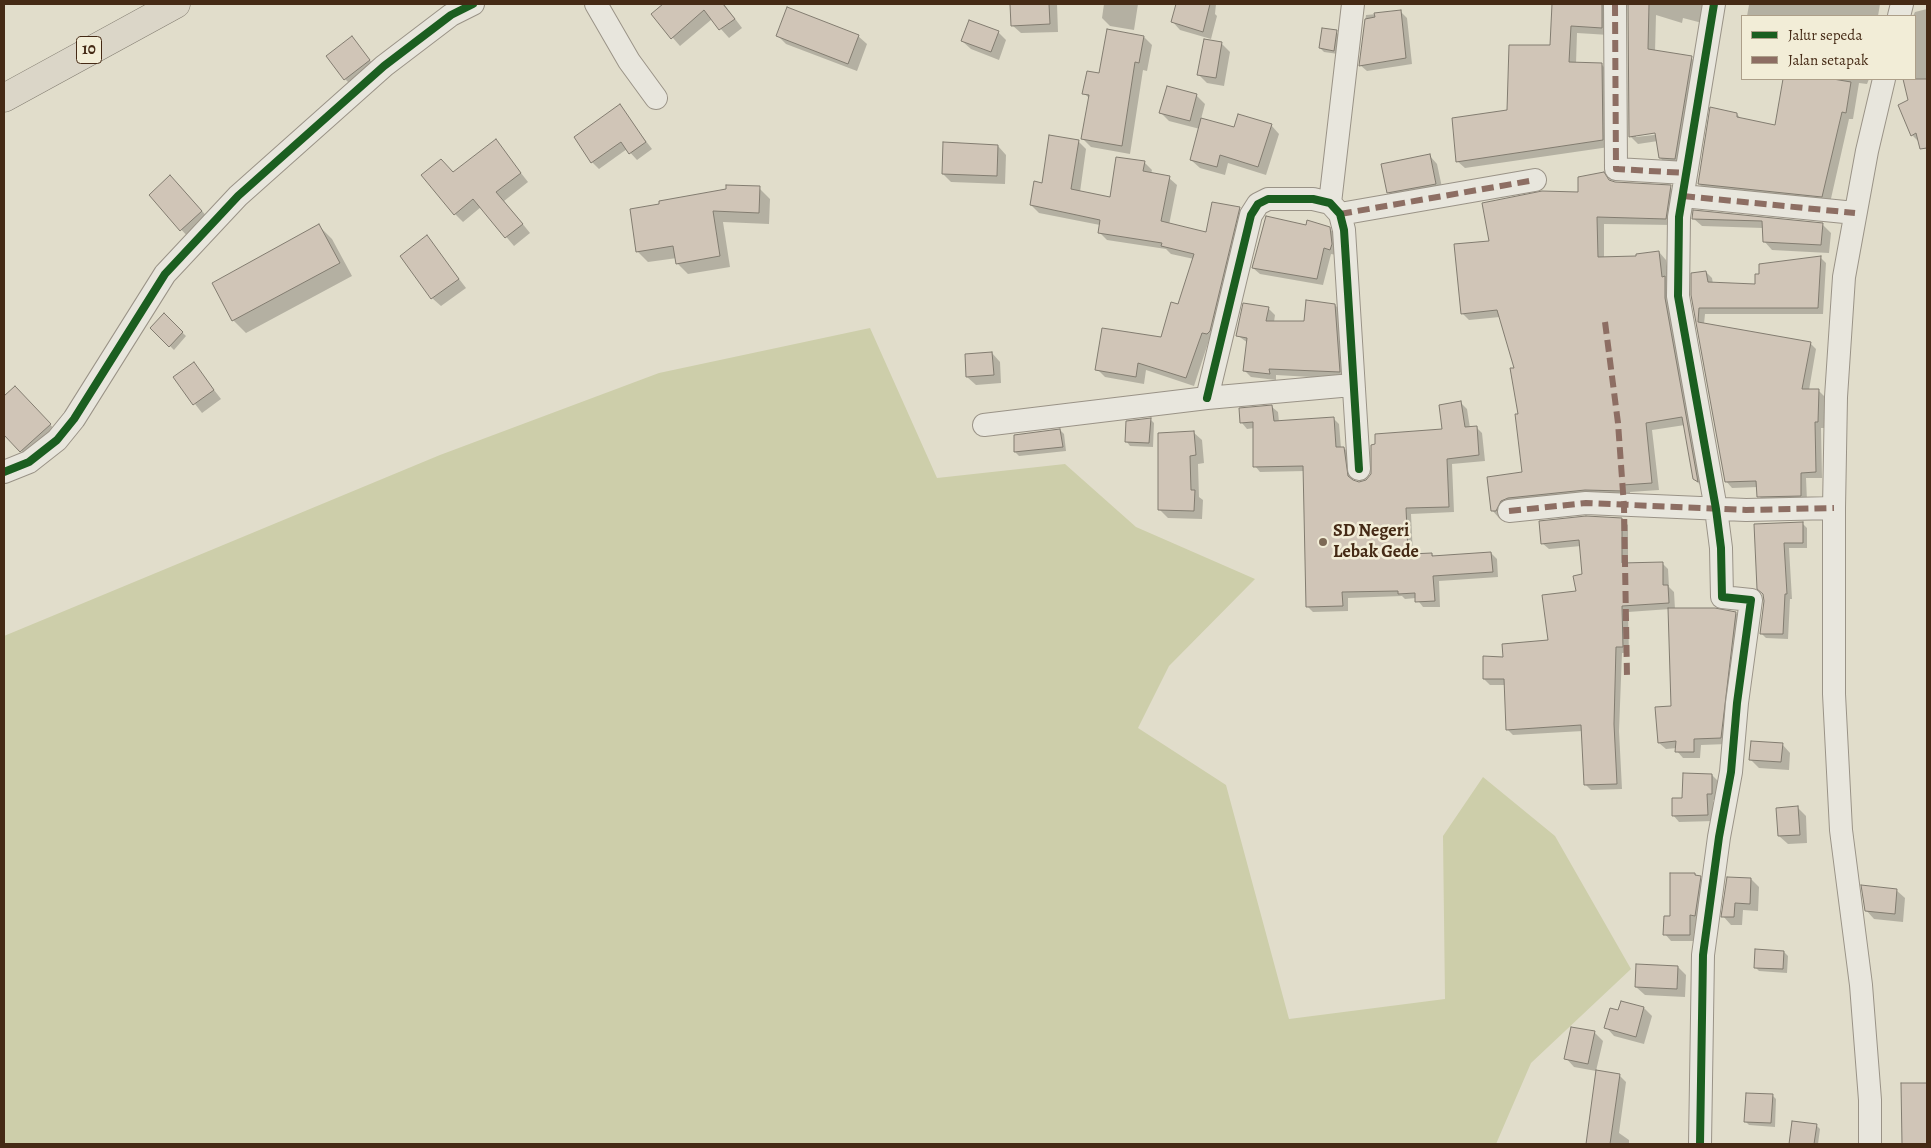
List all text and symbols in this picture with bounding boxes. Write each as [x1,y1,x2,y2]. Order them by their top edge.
legend [1741,15,1916,80]
text: Jalur sepeda [1788,25,1862,45]
road number: 10 [76,36,102,64]
text: Jalan setapak [1788,50,1868,70]
place label: SD Negeri Lebak Gede [1333,521,1419,564]
marker: SD Negeri Lebak Gede [1317,536,1329,548]

